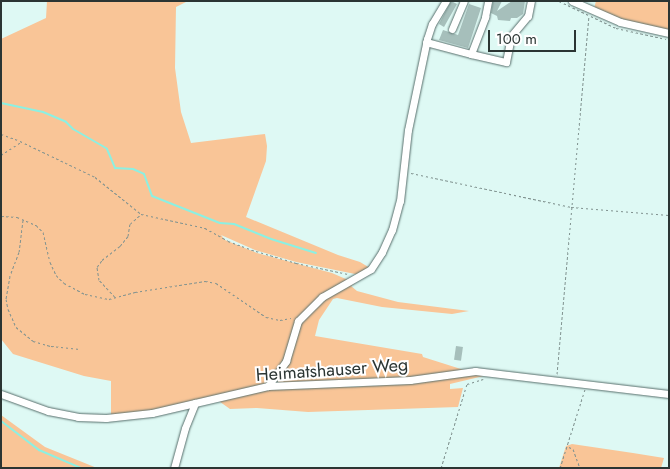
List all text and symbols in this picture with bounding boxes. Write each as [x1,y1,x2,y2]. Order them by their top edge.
scale bar [490,20,578,52]
text: 100 m [496,28,537,50]
street label: Heimatshauser Weg [255,354,409,386]

